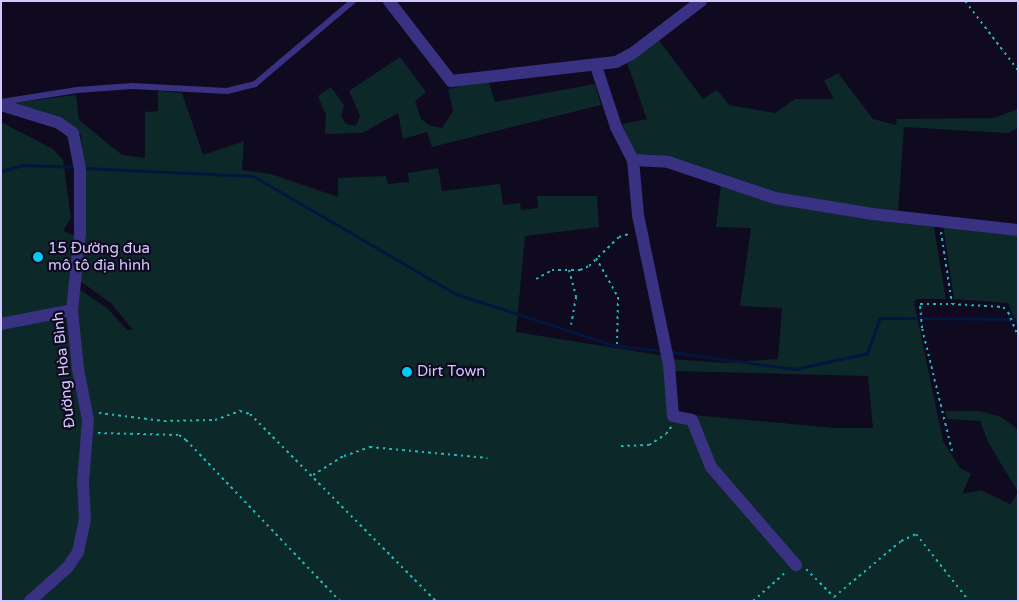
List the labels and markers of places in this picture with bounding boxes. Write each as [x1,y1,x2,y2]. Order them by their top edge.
place label: 15 Đường đua mô tô địa hình [48,239,150,274]
marker: 15 Đường đua mô tô địa hình [32,251,44,263]
place label: Dirt Town [417,363,485,381]
marker: Dirt Town [401,366,413,378]

